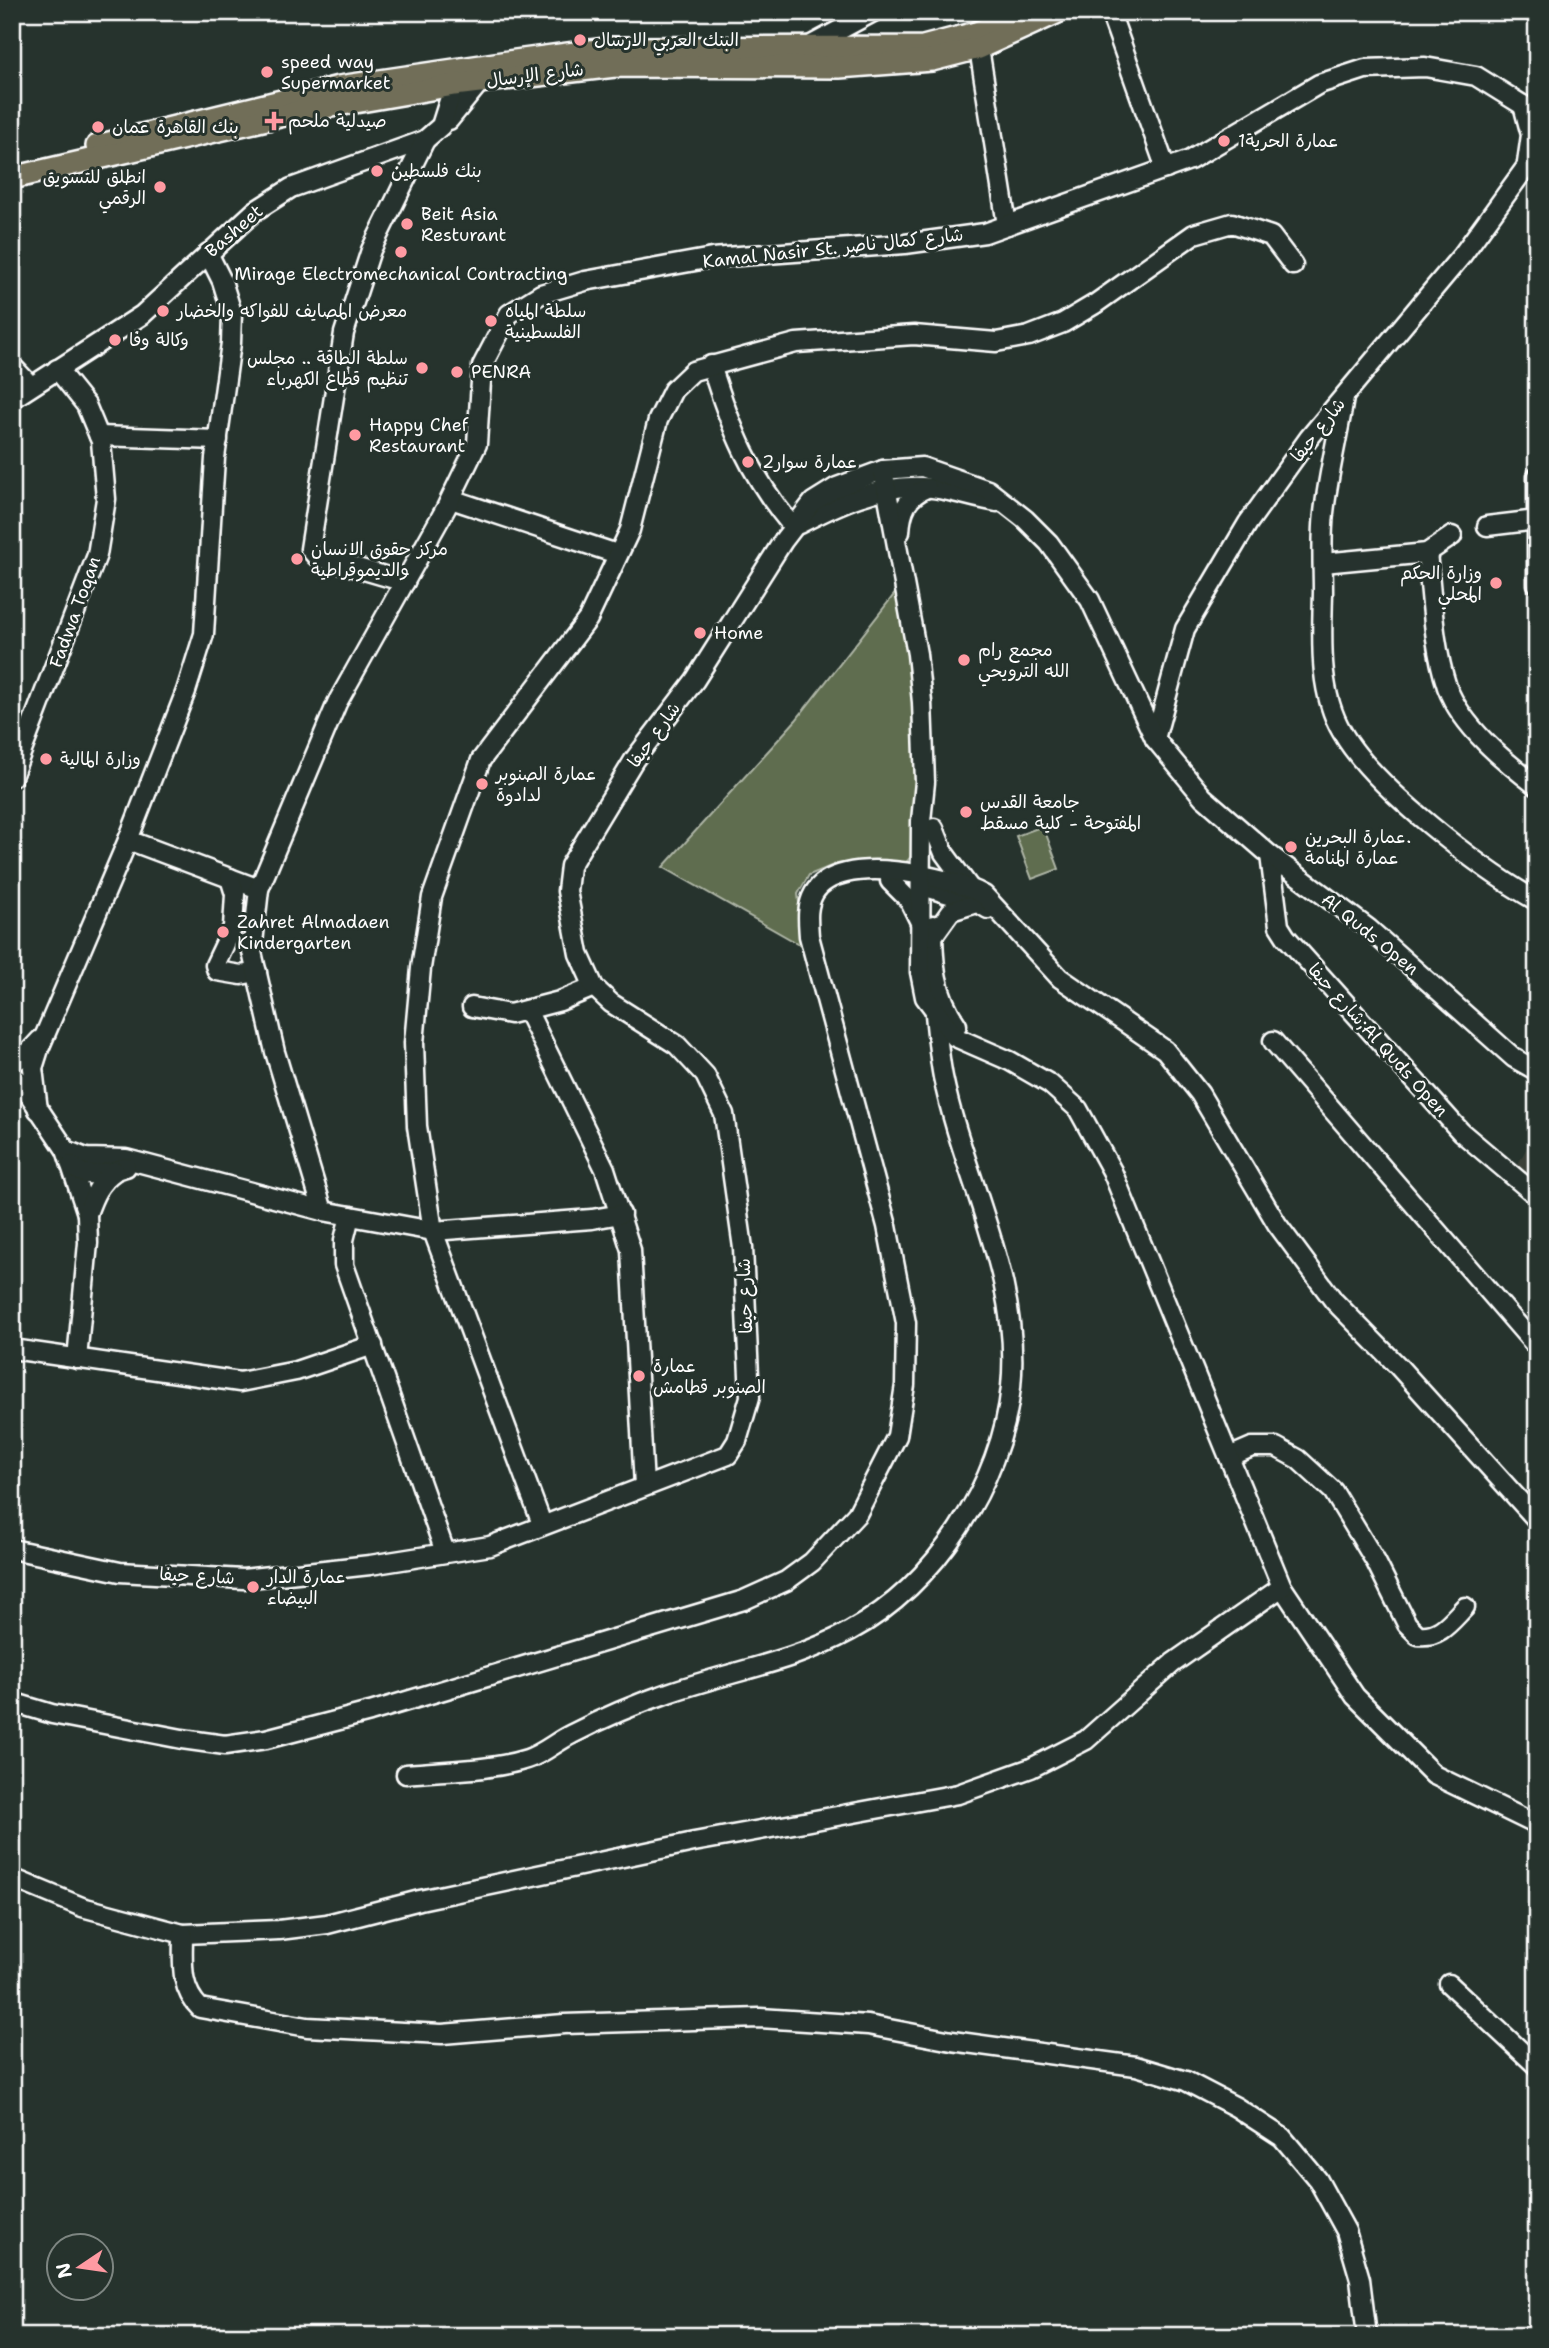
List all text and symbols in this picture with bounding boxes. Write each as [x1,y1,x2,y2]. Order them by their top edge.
place label: البنك العربي الارسال [594,28,739,56]
marker: البنك العربي الارسال [572,32,588,48]
place label: speed way Supermarket [281,50,391,95]
street label: شارع الإرسال [485,57,585,93]
marker: speed way Supermarket [259,64,275,80]
place label: صيدلية ملحم [288,109,387,135]
marker: صيدلية ملحم [266,113,282,129]
place label: بنك القاهرة عمان [112,115,239,139]
marker: بنك القاهرة عمان [90,119,106,135]
place label: عمارة الحرية1 [1238,129,1339,153]
marker: عمارة الحرية1 [1216,133,1232,149]
place label: بنك فلسطين [391,159,482,183]
marker: بنك فلسطين [369,163,385,179]
place label: انطلق للتسويق الرقمي [43,165,146,214]
marker: انطلق للتسويق الرقمي [152,179,168,195]
street label: Basheet [200,199,268,263]
place label: Beit Asia Resturant [421,202,507,247]
marker: Beit Asia Resturant [399,216,415,232]
street label: Kamal Nasir St. شارع كمال ناصر [701,222,965,274]
marker: Mirage Electromechanical Contracting [393,244,409,260]
place label: Mirage Electromechanical Contracting [234,262,568,286]
place label: معرض المصايف للفواكه والخضار [175,299,407,323]
place label: سلطة المياه الفلسطينية [505,299,586,344]
marker: معرض المصايف للفواكه والخضار [155,303,171,319]
marker: سلطة المياه الفلسطينية [483,313,499,329]
place label: وكالة وفا [129,328,189,352]
marker: وكالة وفا [107,332,123,348]
place label: سلطة الطاقة .. مجلس تنظيم قطاع الكهرباء [247,346,409,393]
marker: سلطة الطاقة .. مجلس تنظيم قطاع الكهرباء [414,360,430,376]
place label: PENRA [471,360,531,384]
marker: PENRA [449,364,465,380]
street label: شارع حيفا [1285,393,1351,467]
place label: Happy Chef Restaurant [369,413,469,458]
marker: Happy Chef Restaurant [347,427,363,443]
place label: عمارة سوار2 [762,450,858,474]
marker: عمارة سوار2 [740,454,756,470]
place label: مركز حقوق الانسان والديموقراطية [311,537,448,582]
marker: مركز حقوق الانسان والديموقراطية [289,551,305,567]
street label: Fadwa Toqan [44,553,106,671]
place label: وزارة الحكم المحلي [1400,561,1482,610]
marker: وزارة الحكم المحلي [1488,575,1504,591]
place label: Home [714,621,763,645]
marker: Home [692,625,708,641]
place label: مجمع رام الله الترويحي [978,638,1069,687]
marker: مجمع رام الله الترويحي [956,652,972,668]
street label: شارع حيفا [622,697,686,773]
place label: وزارة المالية [60,747,141,771]
marker: وزارة المالية [38,751,54,767]
place label: عمارة الصنوبر لدادوة [494,762,597,807]
marker: عمارة الصنوبر لدادوة [474,776,490,792]
place label: جامعة القدس المفتوحة - كلية مسقط [980,790,1141,835]
marker: جامعة القدس المفتوحة - كلية مسقط [958,804,974,820]
place label: عمارة البحرين. عمارة المنامة [1305,825,1411,870]
marker: عمارة البحرين. عمارة المنامة [1283,839,1299,855]
street label: Al Quds Open [1316,887,1424,981]
place label: Zahret Almadaen Kindergarten [237,910,390,955]
marker: Zahret Almadaen Kindergarten [215,924,231,940]
street label: شارع حيفا;Al Quds Open [1302,958,1454,1122]
street label: شارع حيفا [732,1258,758,1334]
place label: عمارة الصنوبر قطامش [653,1354,766,1399]
marker: عمارة الصنوبر قطامش [631,1368,647,1384]
street label: شارع حيفا [159,1562,235,1590]
place label: عمارة الدار البيضاء [265,1565,346,1610]
marker: عمارة الدار البيضاء [245,1579,261,1595]
north arrow [46,2232,116,2302]
text: N [50,2261,78,2281]

